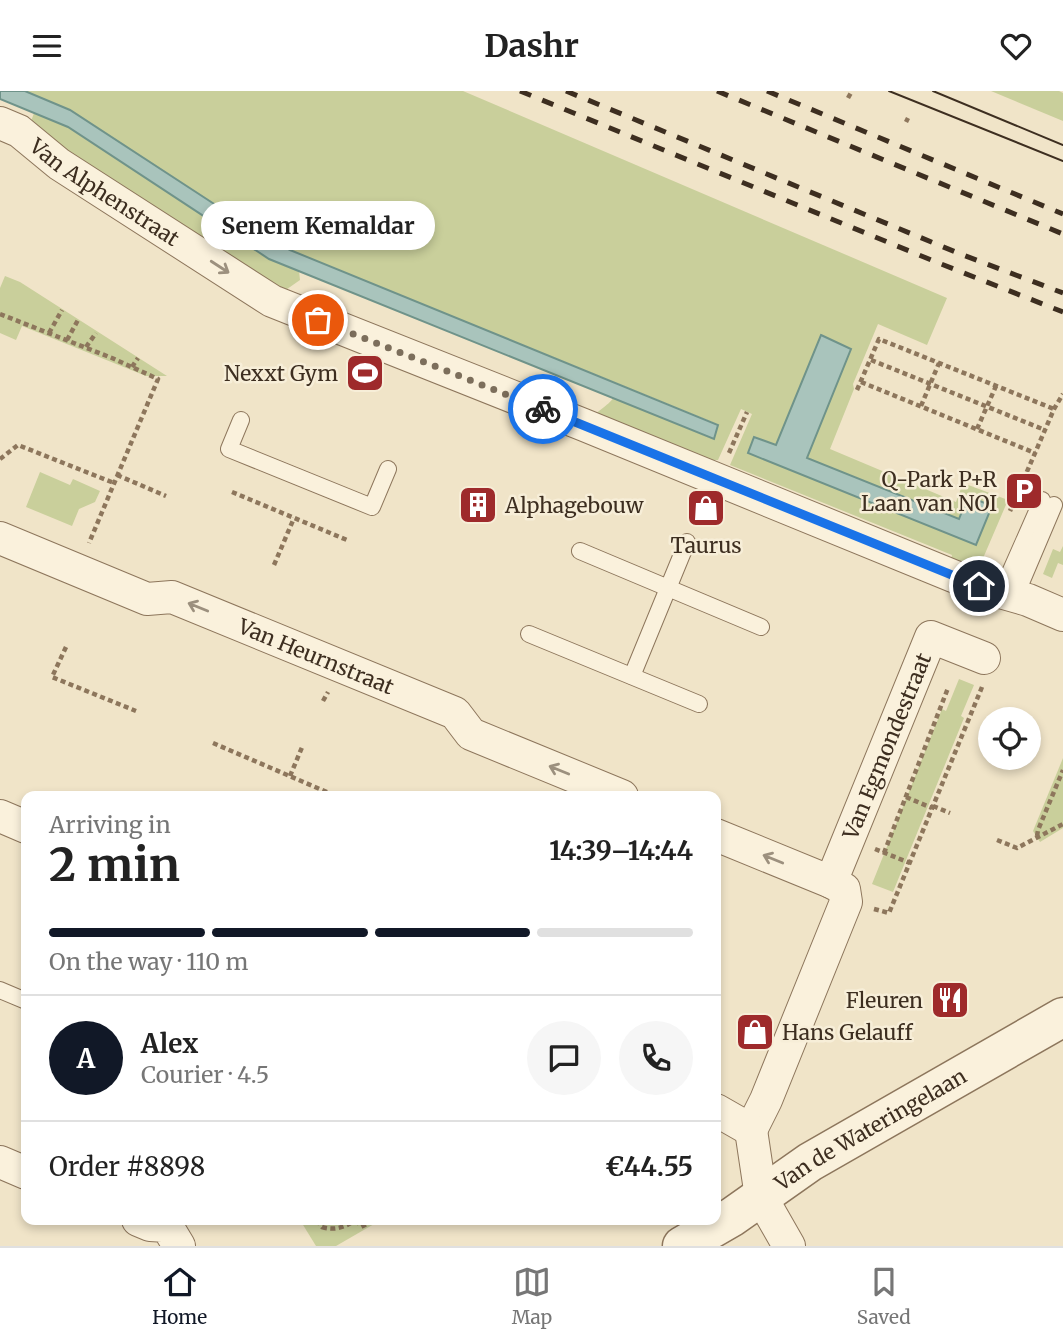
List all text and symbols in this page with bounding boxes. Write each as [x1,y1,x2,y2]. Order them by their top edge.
text: Dashr [484,26,579,66]
icon: menu [28,27,66,65]
icon: heart [997,27,1035,65]
street label: Van Alphenstraat [24,132,185,251]
callout: Senem Kemaldar [201,201,435,250]
text: Senem Kemaldar [221,211,415,240]
one-way arrow [210,261,230,275]
pin [288,290,348,350]
icon: bag [299,301,337,339]
sports icon: Nexxt Gym [344,352,386,394]
place label: Nexxt Gym [224,360,338,387]
courier [508,374,578,444]
icon: bike [524,390,562,428]
place label: Q-Park P+R Laan van NOI [861,466,997,517]
parking icon: Q-Park P+R Laan van NOI [1003,470,1045,512]
building icon: Alphagebouw [457,484,499,526]
shop icon: Taurus [685,487,727,529]
place label: Alphagebouw [504,492,644,519]
place label: Taurus [670,532,742,559]
pin [949,556,1009,616]
icon: home [960,567,998,605]
one-way arrow [188,600,210,613]
street label: Van Heurnstraat [233,612,398,700]
street label: Van Egmondestraat [836,649,937,844]
map controls [978,707,1041,770]
button: locate [978,707,1041,770]
one-way arrow [548,763,570,776]
text: Arriving in [49,810,171,839]
text: 14:39–14:44 [549,834,693,867]
text: 2 min [49,836,180,894]
one-way arrow [763,851,785,864]
text: On the way · 110 m [49,947,248,976]
restaurant icon: Fleuren [929,979,971,1021]
place label: Fleuren [846,987,923,1014]
shop icon: Hans Gelauff [734,1011,776,1053]
place label: Hans Gelauff [782,1019,913,1046]
button: chat [527,1021,601,1095]
button: phone [619,1021,693,1095]
text: Alex [141,1027,198,1060]
text: A [77,1042,95,1075]
text: Courier · 4.5 [141,1060,269,1089]
street label: Van de Wateringelaan [768,1062,971,1197]
text: Order #8898 [49,1150,205,1183]
text: €44.55 [605,1150,693,1183]
tab: Home [152,1263,207,1329]
tab: Map [512,1263,552,1329]
tab: Saved [857,1263,911,1329]

